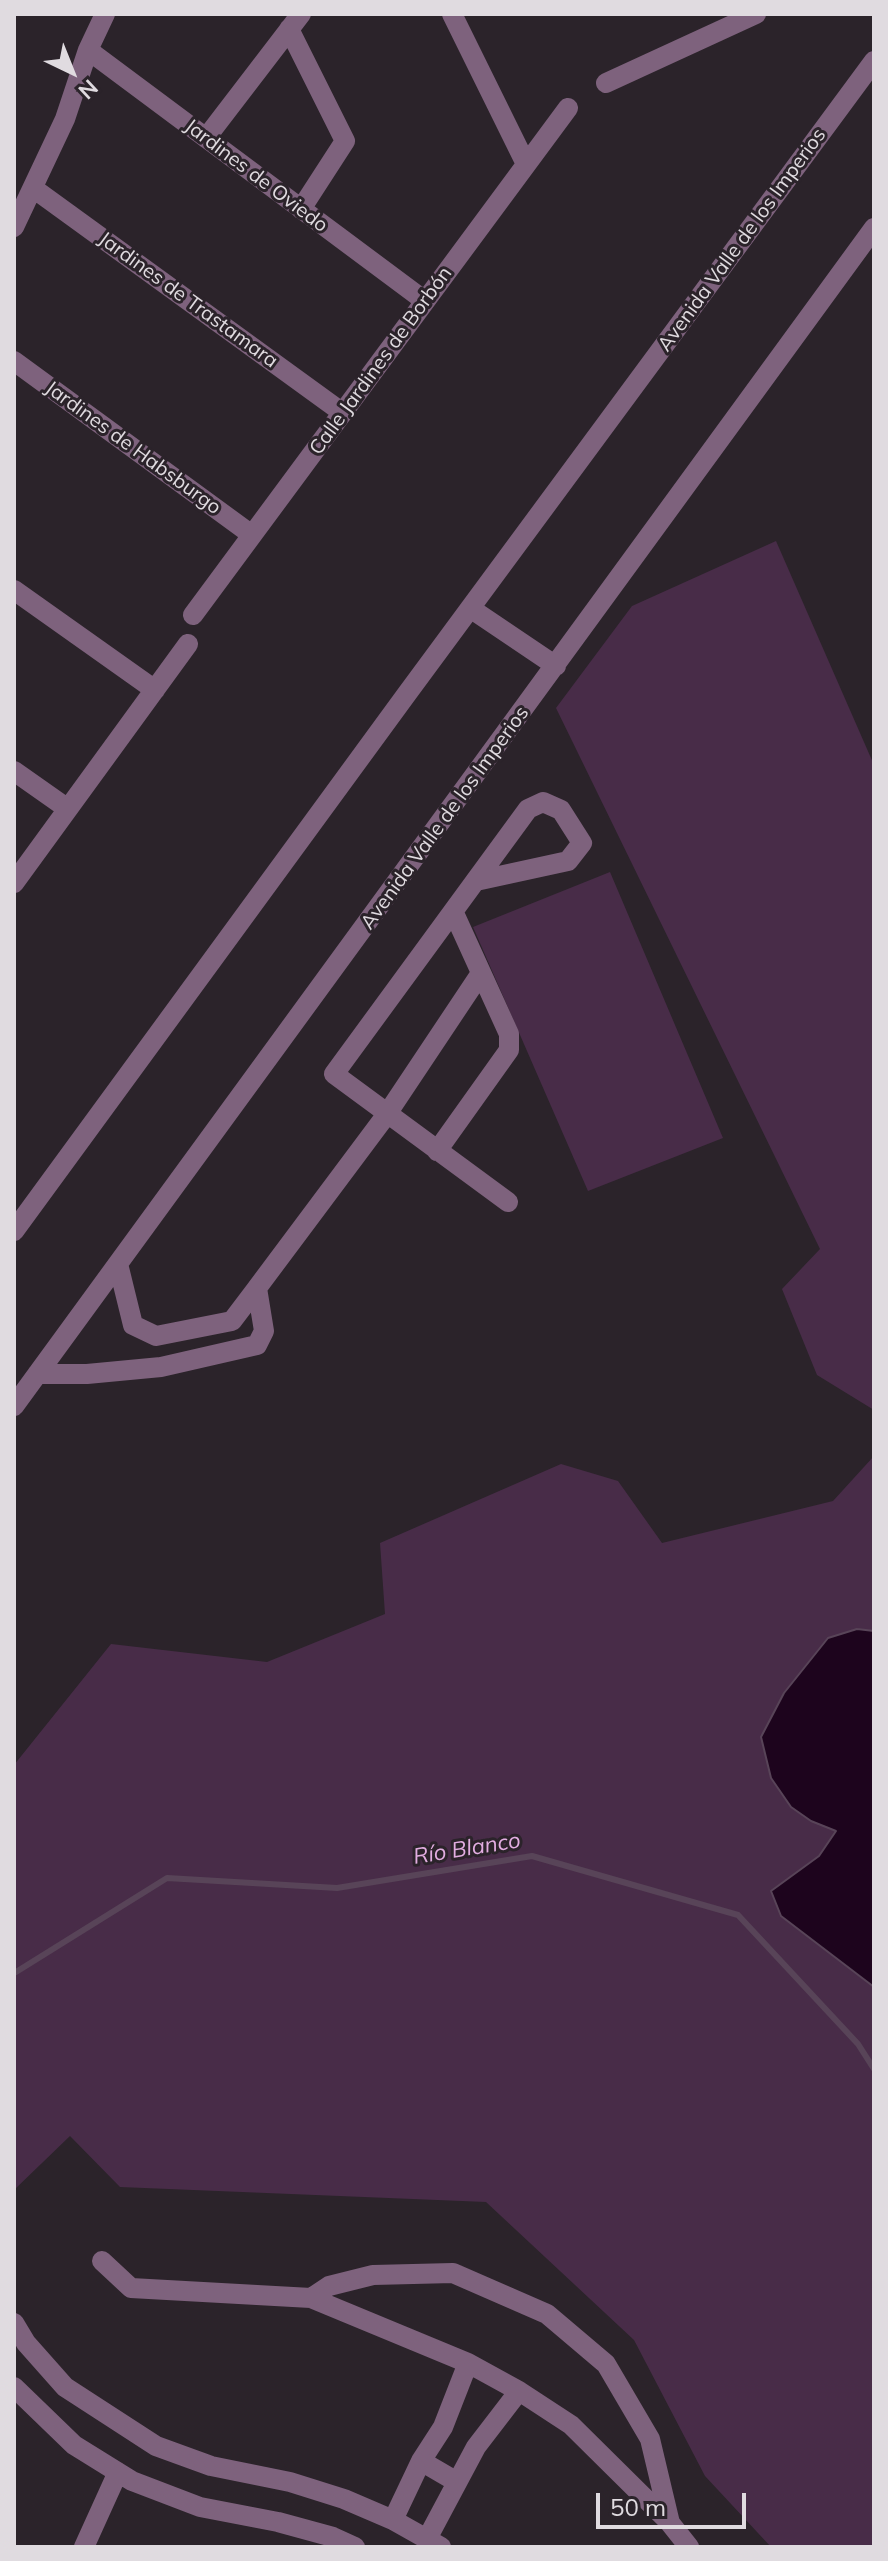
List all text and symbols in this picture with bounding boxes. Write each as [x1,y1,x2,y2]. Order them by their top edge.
north arrow [32,32,112,112]
text: N [73,74,104,105]
street label: Jardines de Oviedo [180,114,332,238]
street label: Avenida Valle de los Imperios [653,124,831,356]
street label: Jardines de Trastamara [94,227,282,373]
street label: Calle Jardines de Borbón [305,262,457,460]
street label: Jardines de Habsburgo [40,376,226,520]
street label: Avenida Valle de los Imperios [356,702,534,934]
water label: Río Blanco [411,1827,523,1871]
scale bar [600,2477,750,2527]
text: 50 m [610,2492,666,2522]

